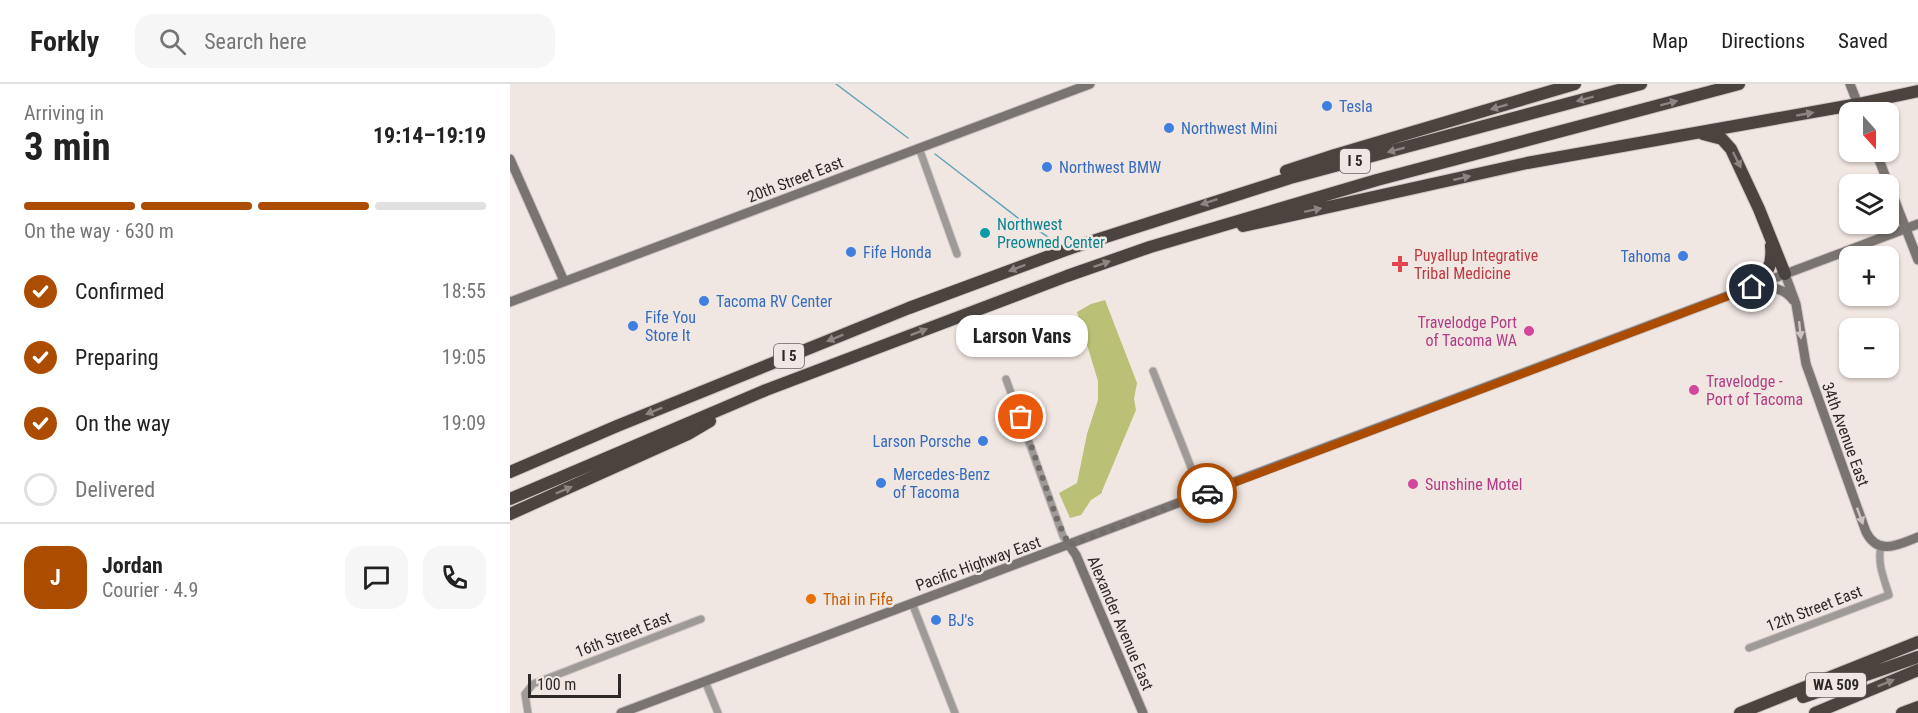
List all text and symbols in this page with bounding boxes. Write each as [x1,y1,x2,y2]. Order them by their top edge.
search box [135,14,555,68]
text: Forkly [30,25,99,58]
icon: search [156,25,189,58]
text: Search here [204,29,307,54]
text: Map [1652,29,1688,53]
text: Directions [1721,29,1805,53]
text: Saved [1838,29,1888,53]
one-way arrow [1576,95,1594,104]
place label: Tesla [1339,97,1373,116]
one-way arrow [1660,97,1678,107]
marker: Tesla [1320,99,1334,113]
text: Arriving in [24,101,104,125]
north arrow [1839,102,1899,162]
map controls [1839,102,1899,378]
one-way arrow [1490,103,1508,112]
one-way arrow [1796,109,1815,118]
place label: Northwest Mini [1181,119,1277,138]
marker: Northwest Mini [1162,121,1176,135]
text: 19:14–19:19 [373,123,486,148]
text: 3 min [24,124,111,170]
one-way arrow [1387,145,1405,155]
road number: I 5 [1340,149,1370,173]
one-way arrow [1732,151,1742,168]
street label: 20th Street East [745,152,846,206]
place label: Northwest BMW [1059,158,1161,177]
marker: Northwest BMW [1040,160,1054,174]
one-way arrow [1453,172,1472,182]
button: layers [1839,174,1899,234]
one-way arrow [1200,198,1218,208]
one-way arrow [1304,205,1323,214]
place label: Northwest Preowned Center [997,215,1105,252]
text: On the way · 630 m [24,219,174,243]
marker: Northwest Preowned Center [978,226,992,240]
place label: Fife Honda [863,243,932,262]
marker: Fife Honda [844,245,858,259]
place label: Puyallup Integrative Tribal Medicine [1414,246,1538,283]
button: + [1839,246,1899,306]
place label: Tahoma [1620,247,1671,266]
marker: Tahoma [1676,249,1690,263]
marker: Puyallup Integrative Tribal Medicine [1391,255,1409,273]
one-way arrow [1093,258,1111,268]
pin [1726,261,1777,312]
one-way arrow [1007,263,1025,273]
icon: home [1735,270,1768,303]
icon: check [24,275,57,308]
text: Confirmed [75,279,164,304]
text: 18:55 [442,279,486,303]
place label: Tacoma RV Center [716,292,832,311]
marker: Tacoma RV Center [697,294,711,308]
place label: Fife You Store It [645,308,696,345]
place label: Travelodge Port of Tacoma WA [1417,313,1517,350]
callout: Larson Vans [955,315,1087,357]
button: − [1839,318,1899,378]
marker: Fife You Store It [626,319,640,333]
one-way arrow [1795,321,1805,340]
text: Larson Vans [973,324,1071,348]
marker: Travelodge Port of Tacoma WA [1522,324,1536,338]
one-way arrow [910,326,928,336]
one-way arrow [825,333,843,343]
icon: check [24,341,57,374]
road number: I 5 [774,344,804,368]
text: Preparing [75,345,159,370]
text: 19:05 [442,345,486,369]
place label: Travelodge - Port of Tacoma [1706,372,1803,409]
street label: 34th Avenue East [1818,380,1873,489]
marker: Travelodge - Port of Tacoma [1687,383,1701,397]
pin [995,391,1046,442]
icon: bag [1004,400,1037,433]
one-way arrow [644,406,662,416]
icon: check [24,407,57,440]
text: On the way [75,411,170,436]
text: 19:09 [442,411,486,435]
place label: Larson Porsche [873,432,971,451]
marker: Larson Porsche [976,434,990,448]
courier [1177,463,1237,523]
place label: Mercedes-Benz of Tacoma [893,465,990,502]
place label: Sunshine Motel [1425,475,1522,494]
marker: Mercedes-Benz of Tacoma [874,476,888,490]
text: Delivered [75,477,155,502]
icon: car [1191,477,1224,510]
marker: Sunshine Motel [1406,477,1420,491]
one-way arrow [555,486,572,495]
one-way arrow [1855,507,1865,525]
street label: Pacific Highway East [913,532,1043,595]
button: chat [345,546,408,609]
button: phone [423,546,486,609]
text: Jordan [102,553,163,578]
street label: Alexander Avenue East [1084,553,1158,694]
text: J [50,565,61,590]
text: Courier · 4.9 [102,578,198,602]
street label: 12th Street East [1764,581,1865,635]
place label: Thai in Fife [823,590,893,609]
marker: Thai in Fife [804,592,818,606]
street label: 16th Street East [573,607,674,661]
place label: BJ's [948,611,974,630]
marker: BJ's [929,613,943,627]
scale bar [528,671,621,698]
road number: WA 509 [1806,673,1866,697]
text: 100 m [537,675,576,694]
one-way arrow [1877,678,1895,687]

